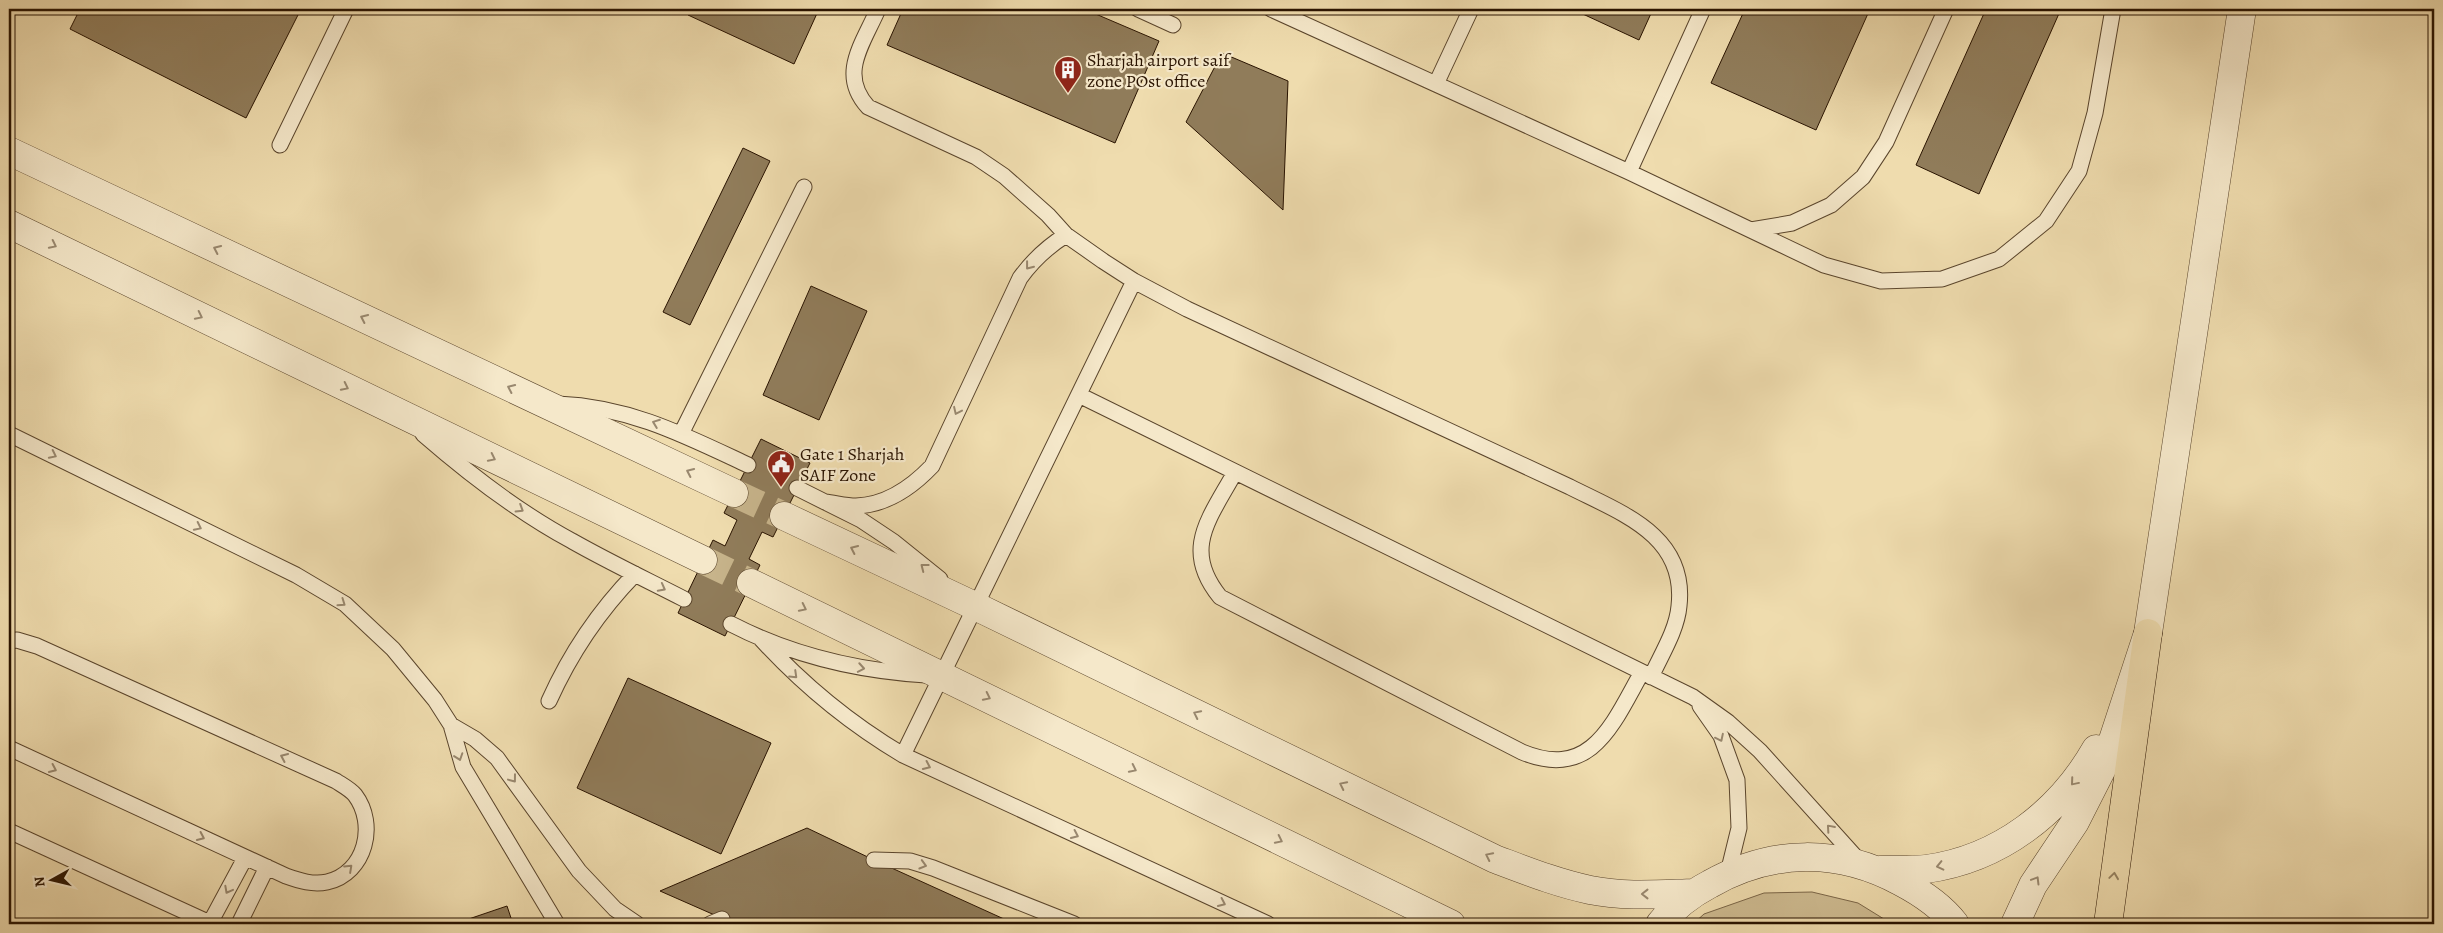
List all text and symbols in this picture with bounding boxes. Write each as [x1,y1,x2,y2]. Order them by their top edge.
place label: Sharjah airport saif zone POst office [1087,48,1232,93]
building icon: Sharjah airport saif zone POst office [1053,55,1083,94]
one-way arrow [48,239,57,250]
one-way arrow [214,245,223,255]
one-way arrow [1026,260,1035,270]
one-way arrow [194,310,203,320]
one-way arrow [361,315,370,325]
one-way arrow [340,381,349,391]
one-way arrow [508,384,517,394]
one-way arrow [953,406,964,415]
one-way arrow [652,419,660,429]
place label: Gate 1 Sharjah SAIF Zone [800,442,905,487]
one-way arrow [47,449,56,459]
public building icon: Gate 1 Sharjah SAIF Zone [766,449,796,488]
one-way arrow [486,451,495,461]
one-way arrow [686,468,695,478]
one-way arrow [514,503,523,512]
one-way arrow [193,521,202,531]
one-way arrow [850,545,859,555]
one-way arrow [921,564,930,572]
one-way arrow [657,582,666,592]
one-way arrow [336,597,346,606]
one-way arrow [798,602,807,612]
one-way arrow [857,662,866,672]
one-way arrow [789,669,798,678]
one-way arrow [981,691,990,701]
one-way arrow [1193,710,1202,720]
one-way arrow [1714,732,1724,741]
one-way arrow [453,752,463,760]
one-way arrow [281,754,290,764]
one-way arrow [922,760,931,771]
one-way arrow [48,763,57,773]
one-way arrow [1127,763,1136,773]
one-way arrow [507,773,516,783]
one-way arrow [2072,776,2080,785]
one-way arrow [1339,781,1348,791]
one-way arrow [1827,824,1836,833]
one-way arrow [1070,828,1079,839]
one-way arrow [195,831,204,841]
one-way arrow [1273,834,1282,844]
one-way arrow [1485,852,1494,862]
north arrow [28,856,78,906]
one-way arrow [918,859,926,869]
one-way arrow [1935,860,1944,871]
one-way arrow [343,865,352,874]
one-way arrow [2109,872,2119,880]
text: N [30,875,50,888]
one-way arrow [2030,877,2040,886]
one-way arrow [224,885,234,894]
one-way arrow [1641,889,1649,899]
one-way arrow [1217,897,1226,907]

